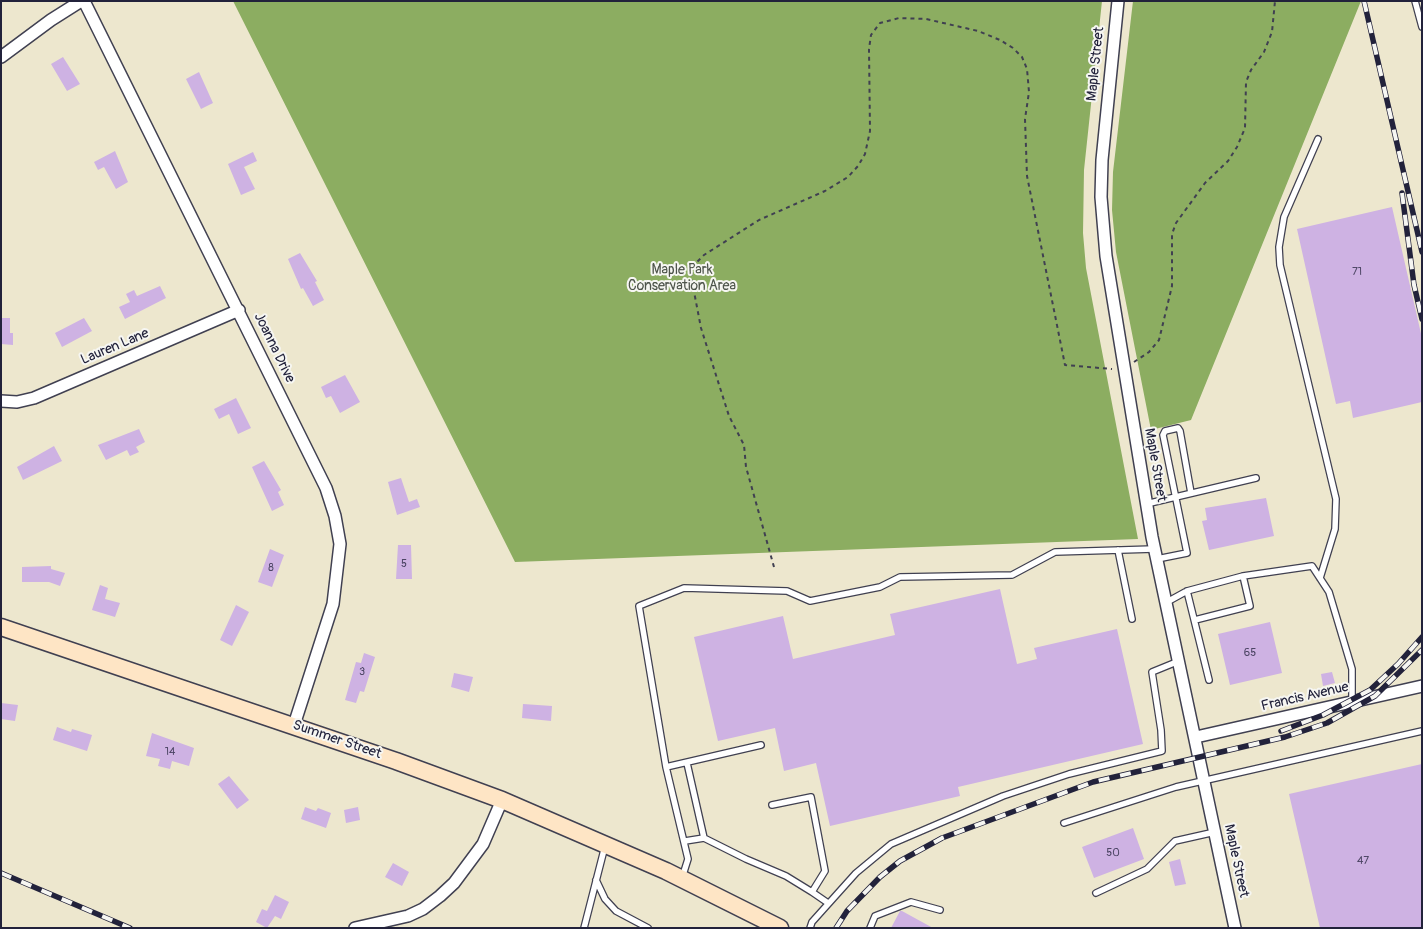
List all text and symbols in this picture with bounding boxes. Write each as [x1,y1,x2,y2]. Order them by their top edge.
street label: Maple Street [1084,26,1108,102]
park label: Maple Park Conservation Area [628,262,736,294]
house number: 71 [1352,265,1362,279]
street label: Joanna Drive [250,310,298,386]
street label: Lauren Lane [78,325,152,369]
street label: Maple Street [1140,427,1170,503]
house number: 5 [401,557,407,571]
house number: 8 [268,561,274,575]
house number: 65 [1244,646,1256,660]
house number: 3 [359,665,365,679]
street label: Francis Avenue [1260,679,1350,715]
street label: Summer Street [291,717,383,763]
house number: 14 [165,745,175,759]
street label: Maple Street [1220,823,1252,899]
house number: 50 [1106,846,1120,860]
house number: 47 [1357,854,1369,868]

